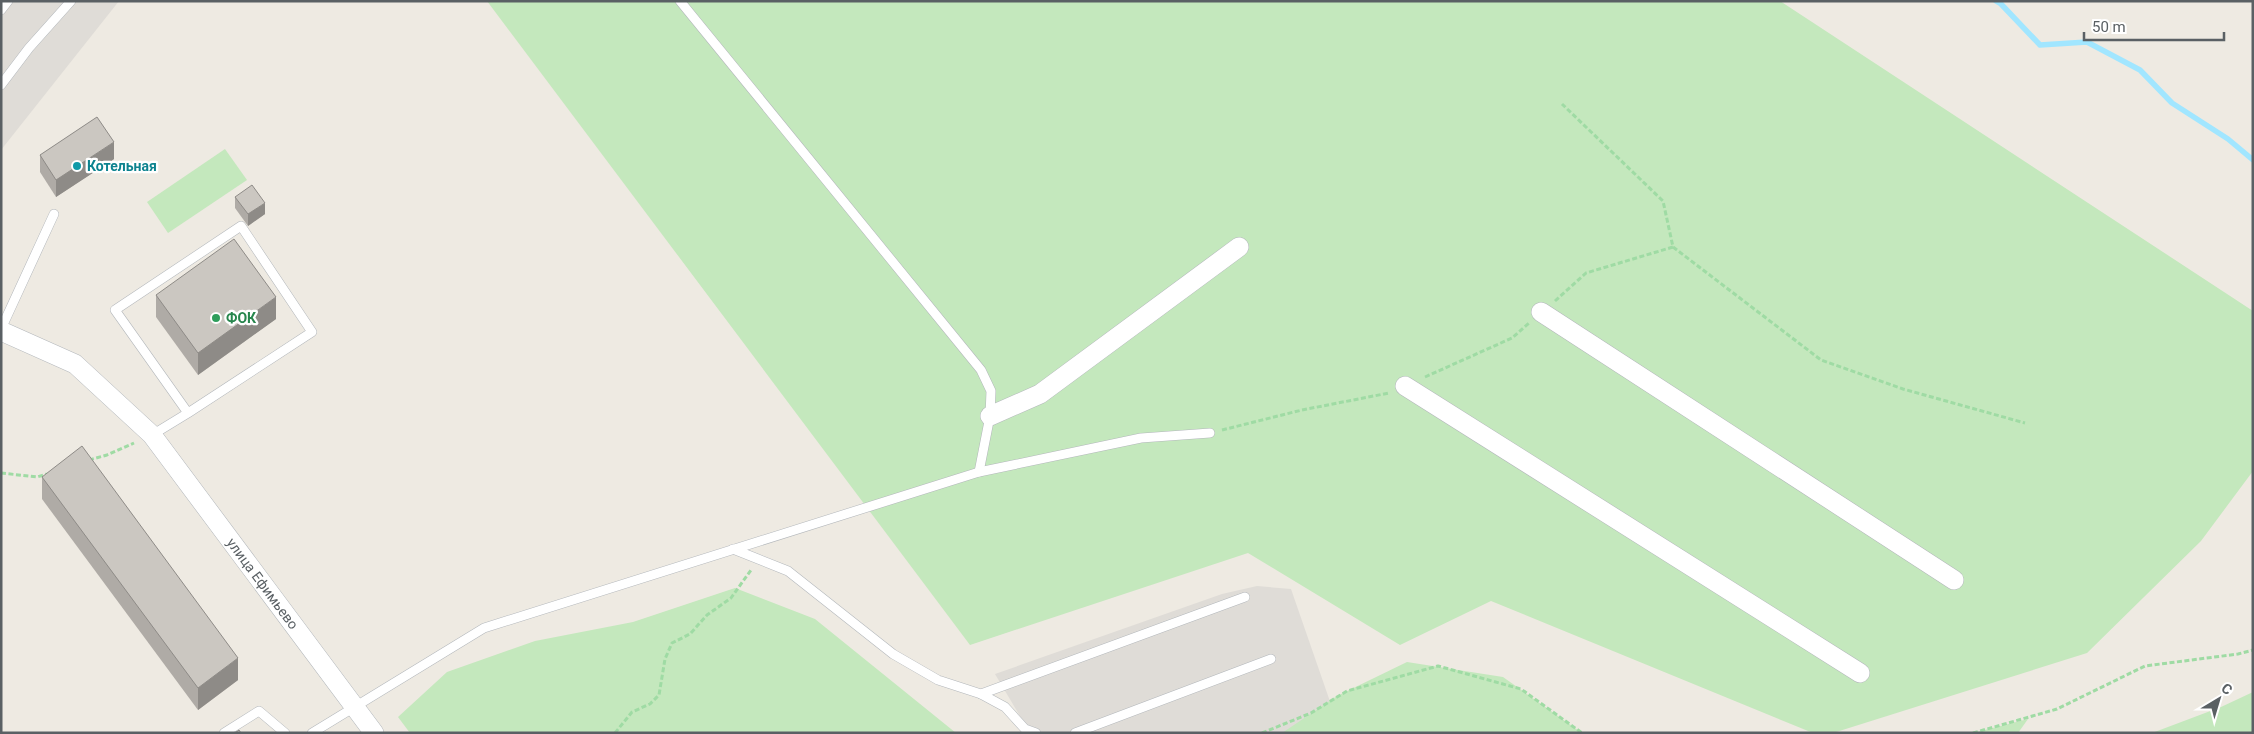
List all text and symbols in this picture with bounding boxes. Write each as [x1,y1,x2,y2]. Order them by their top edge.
scale bar [2084,10,2224,42]
text: 50 m [2092,18,2126,36]
place label: Котельная [87,158,157,174]
marker: Котельная [71,160,83,172]
place label: ФОК [226,310,257,326]
marker: ФОК [210,312,222,324]
street label: улица Ефимьево [224,535,302,632]
north arrow [2194,674,2244,724]
text: С [2218,680,2236,698]

